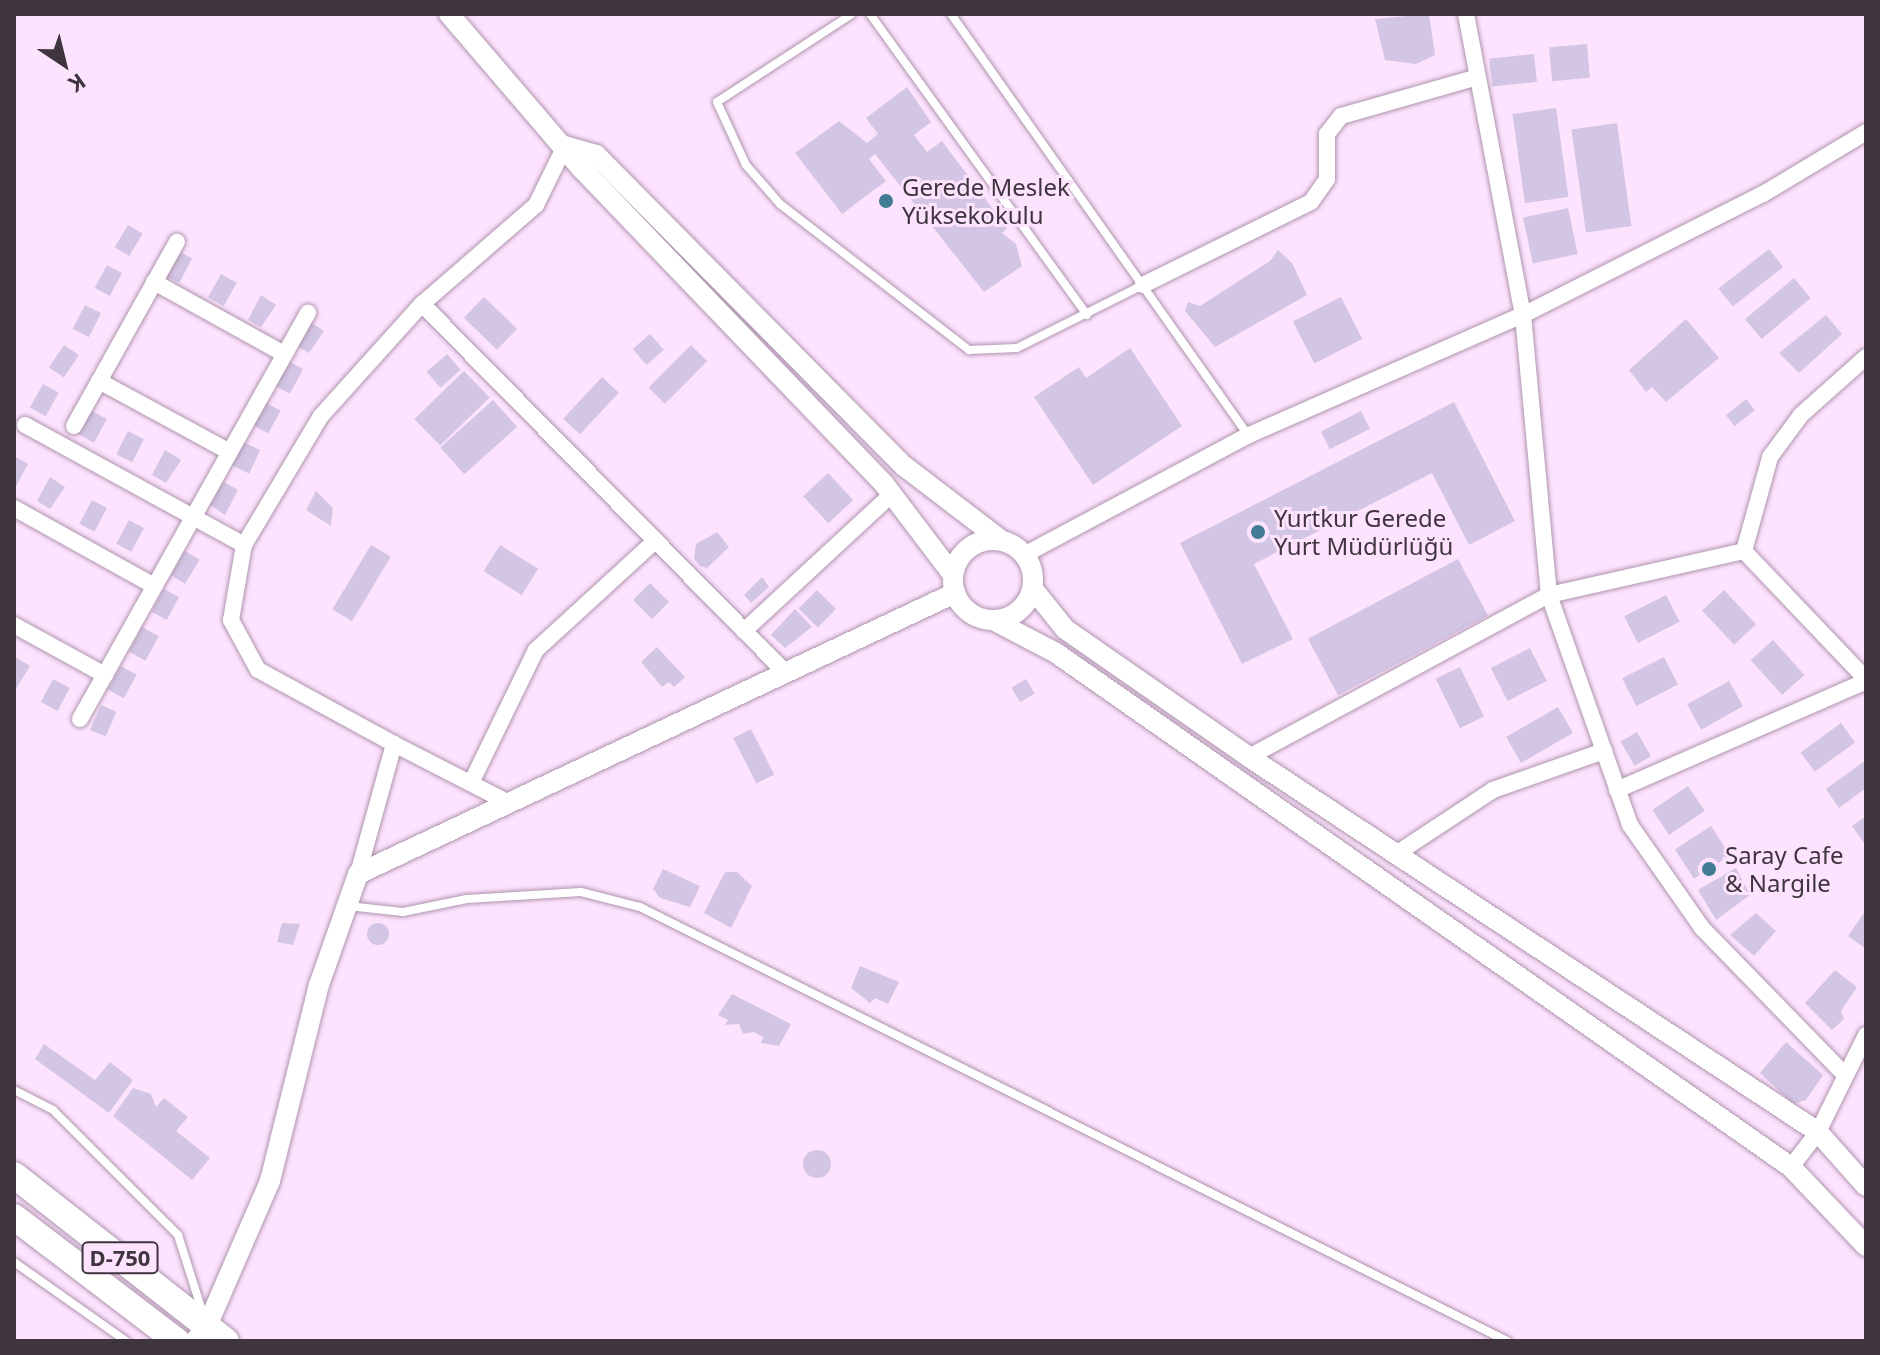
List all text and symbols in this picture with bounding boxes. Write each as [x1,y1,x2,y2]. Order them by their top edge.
north arrow [24,24,104,104]
text: K [63,67,92,100]
place label: Gerede Meslek Yüksekokulu [902,173,1070,229]
marker: Gerede Meslek Yüksekokulu [877,192,895,210]
place label: Yurtkur Gerede Yurt Müdürlüğü [1274,504,1453,560]
marker: Yurtkur Gerede Yurt Müdürlüğü [1249,523,1267,541]
place label: Saray Cafe & Nargile [1725,841,1843,897]
marker: Saray Cafe & Nargile [1700,860,1718,878]
road number: D-750 [80,1240,160,1276]

